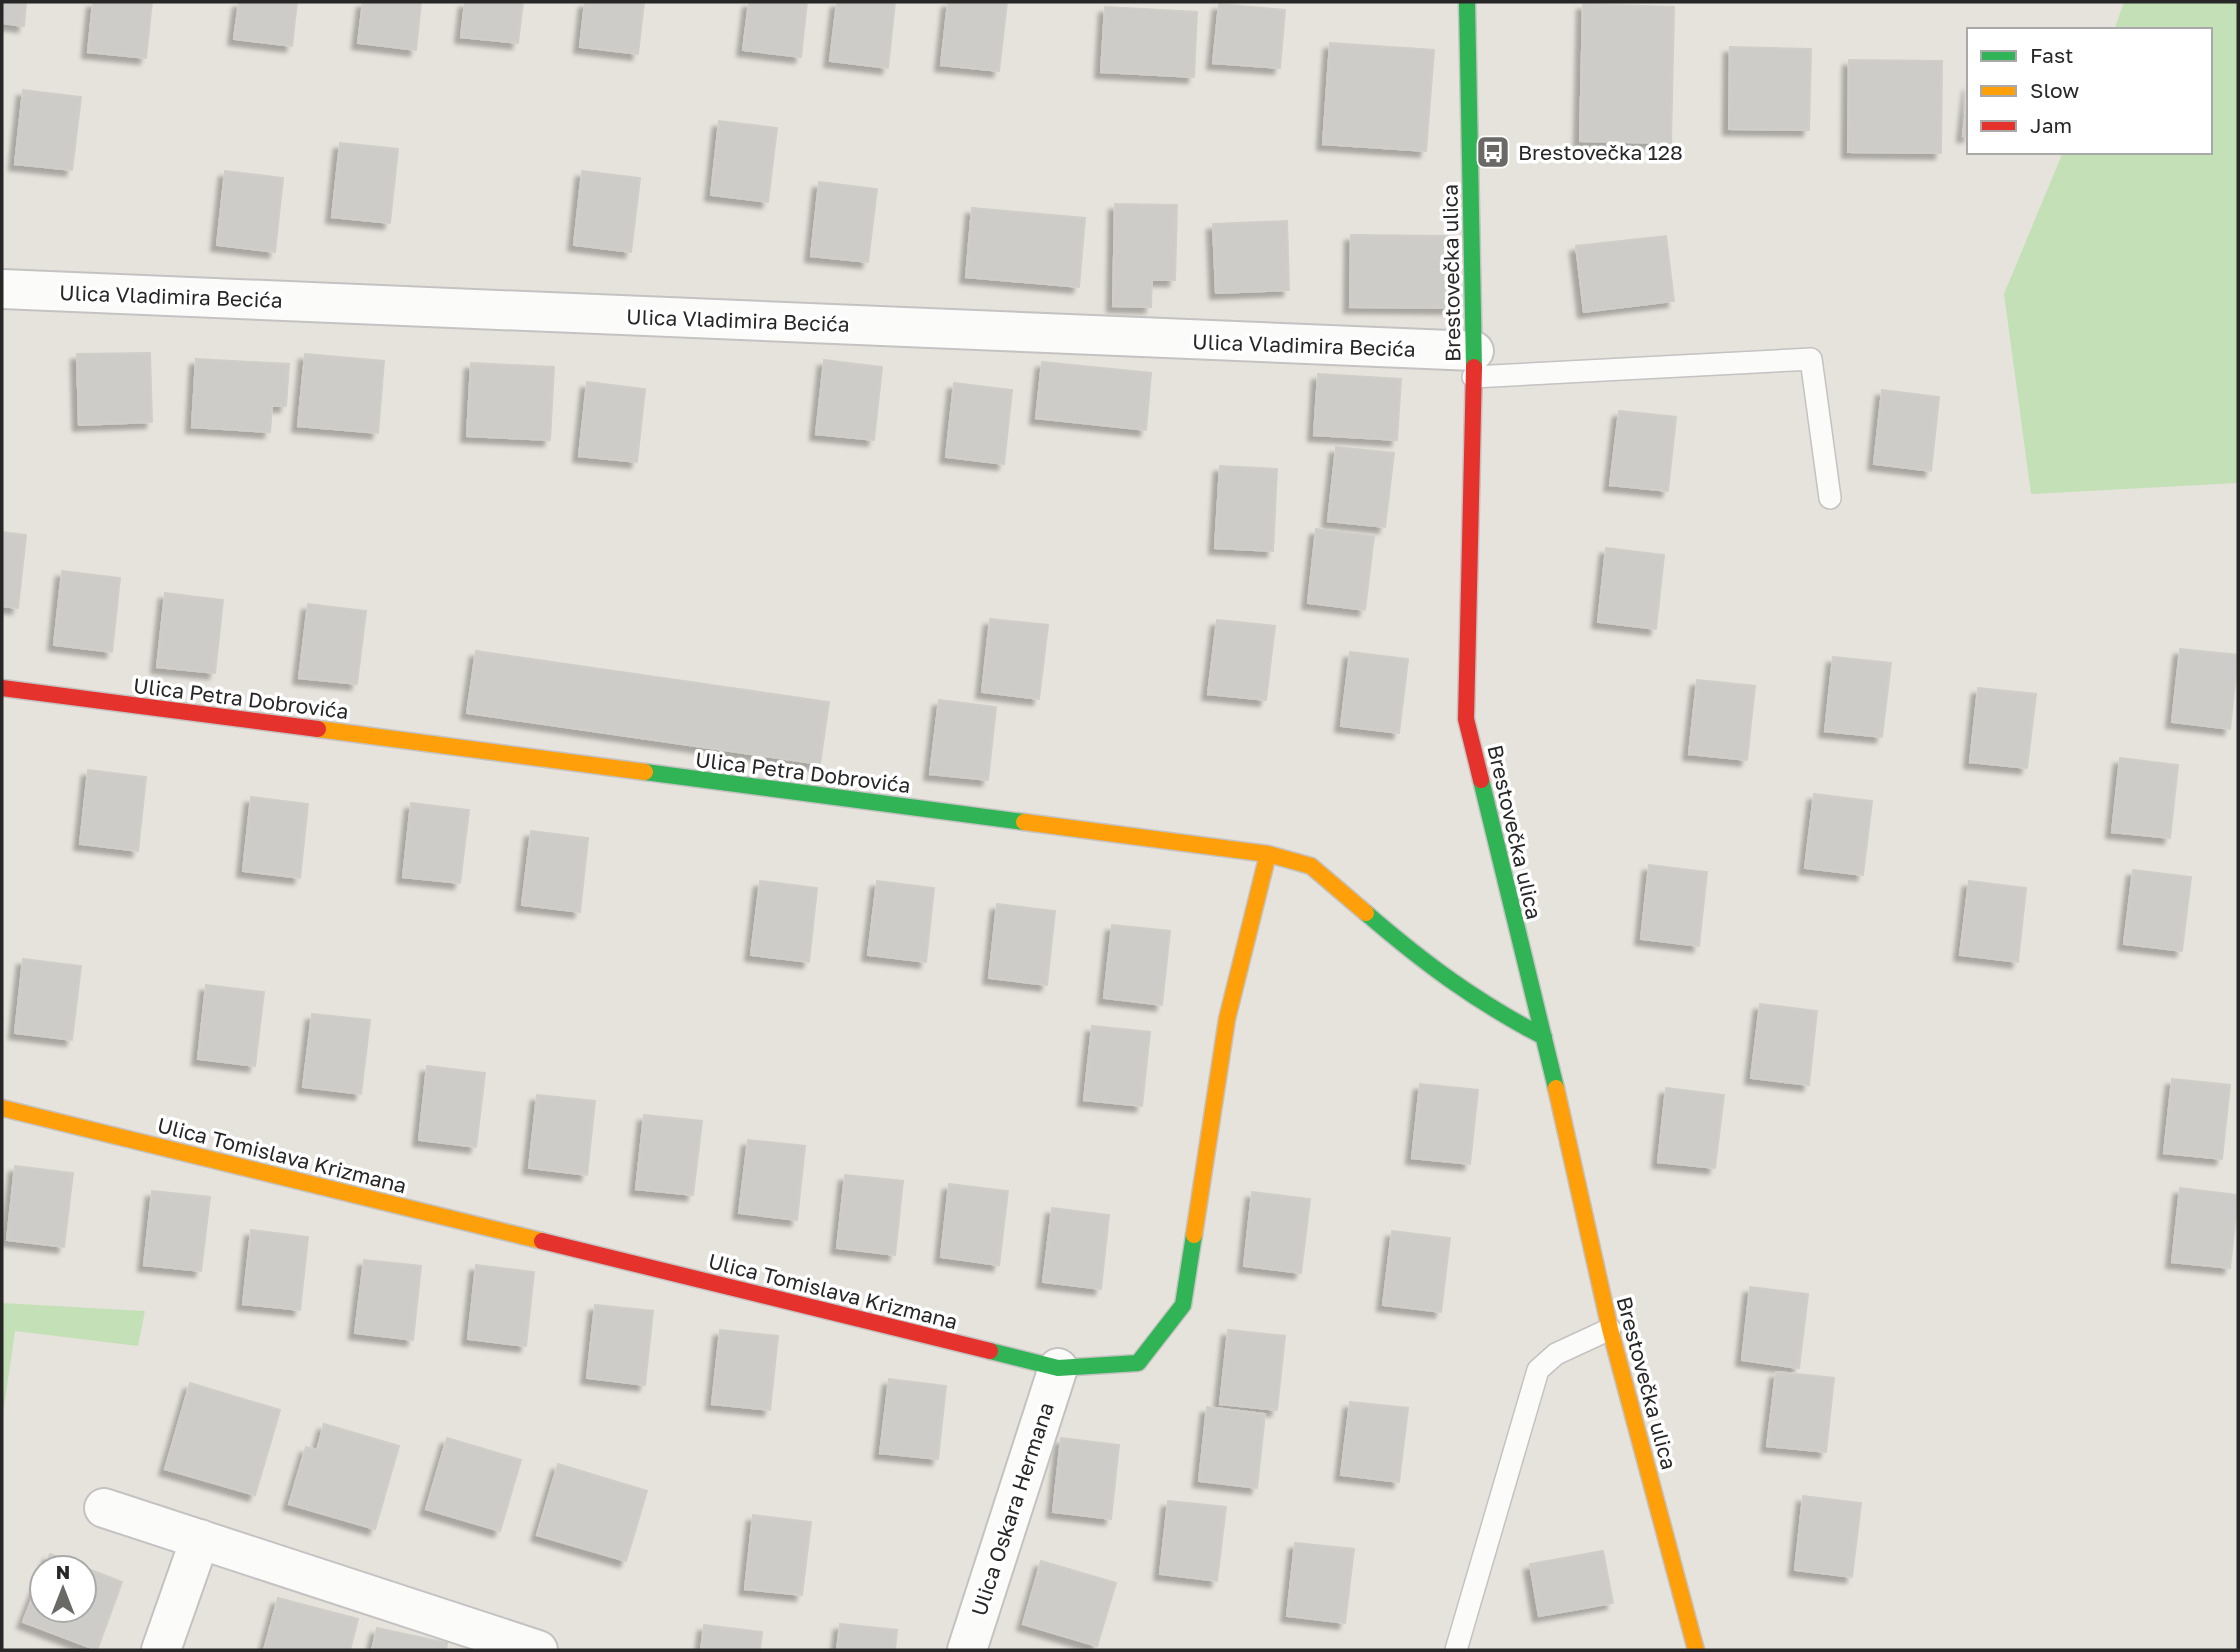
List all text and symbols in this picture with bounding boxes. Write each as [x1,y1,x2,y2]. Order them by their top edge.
legend [1967,28,2212,154]
text: Fast [2030,42,2073,68]
text: Slow [2030,77,2079,103]
text: Jam [2030,112,2072,138]
bus stop icon: Brestovečka 128 [1474,133,1512,171]
place label: Brestovečka 128 [1518,139,1683,165]
street label: Brestovečka ulica [1436,184,1466,362]
street label: Ulica Vladimira Becića [59,279,283,313]
street label: Ulica Vladimira Becića [626,303,850,337]
street label: Ulica Vladimira Becića [1192,328,1416,362]
street label: Ulica Petra Dobrovića [132,672,350,724]
street label: Brestovečka ulica [1482,742,1548,922]
street label: Ulica Petra Dobrovića [694,746,912,798]
street label: Ulica Tomislava Krizmana [155,1111,409,1199]
street label: Ulica Tomislava Krizmana [706,1247,960,1335]
street label: Brestovečka ulica [1611,1294,1683,1472]
street label: Ulica Oskara Hermana [965,1399,1059,1619]
north arrow [28,1554,98,1624]
text: N [56,1560,70,1583]

